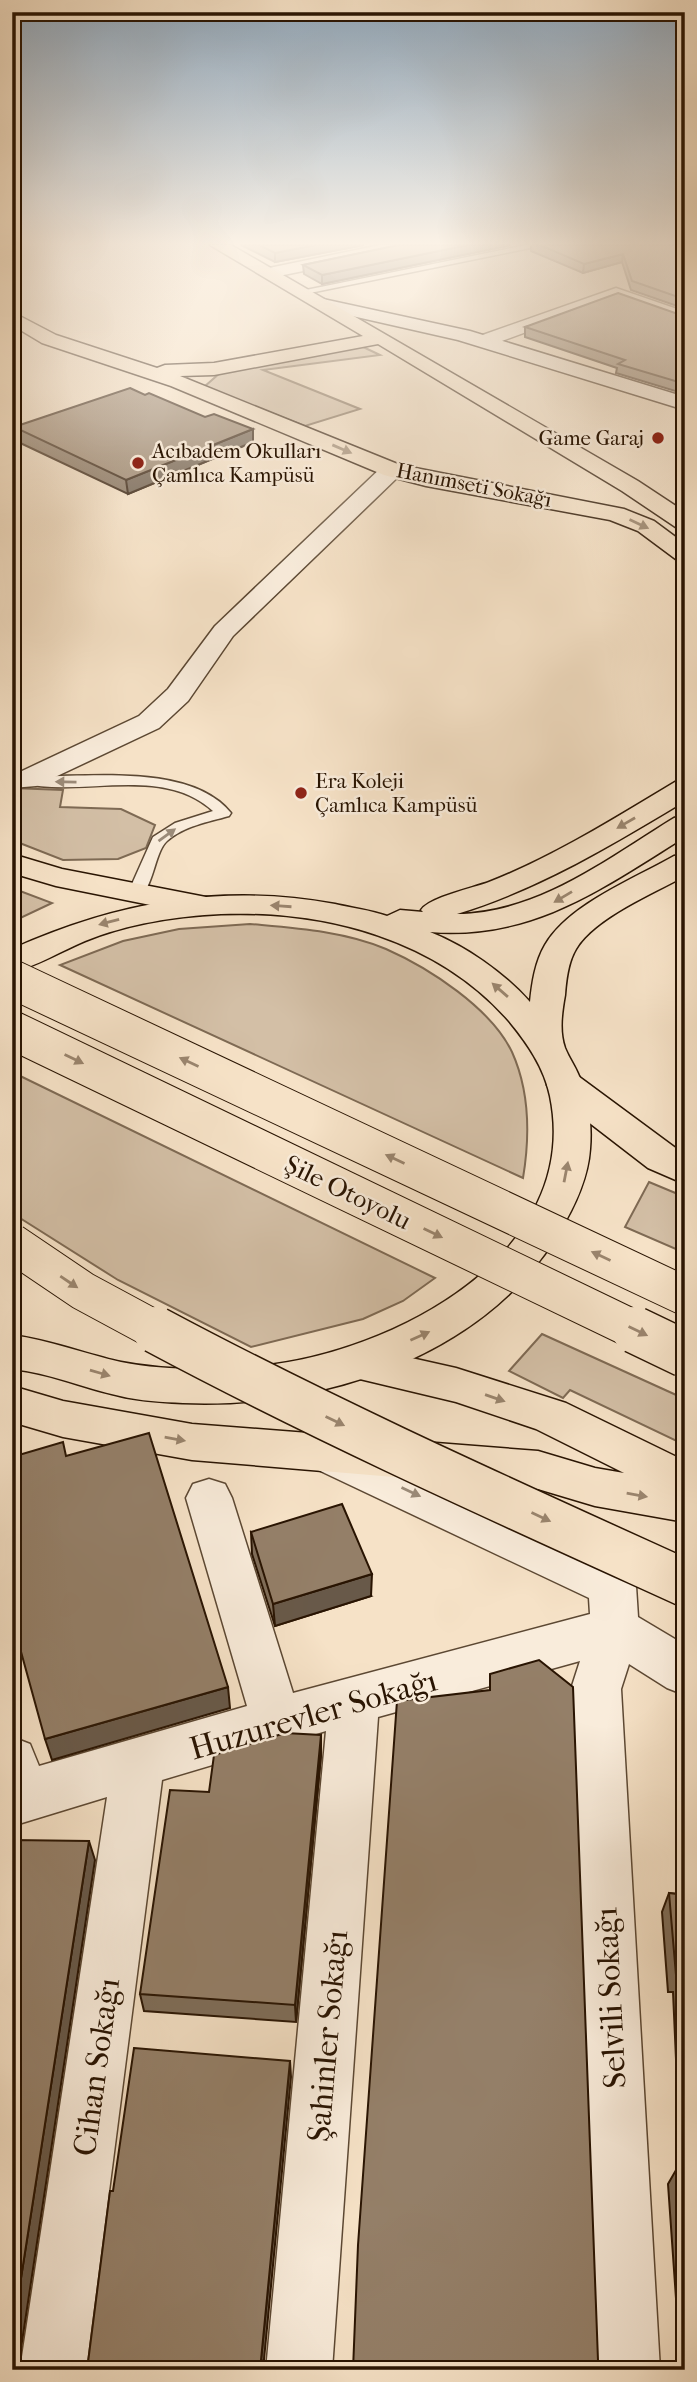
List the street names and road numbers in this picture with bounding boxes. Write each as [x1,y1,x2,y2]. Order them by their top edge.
street label: Hanımseti Sokağı [394,458,554,512]
street label: Şile Otoyolu [279,1149,416,1236]
street label: Huzurevler Sokağı [185,1661,441,1767]
street label: Selvili Sokağı [587,1906,634,2090]
street label: Şahinler Sokağı [300,1928,355,2144]
street label: Cihan Sokağı [66,1975,127,2158]

